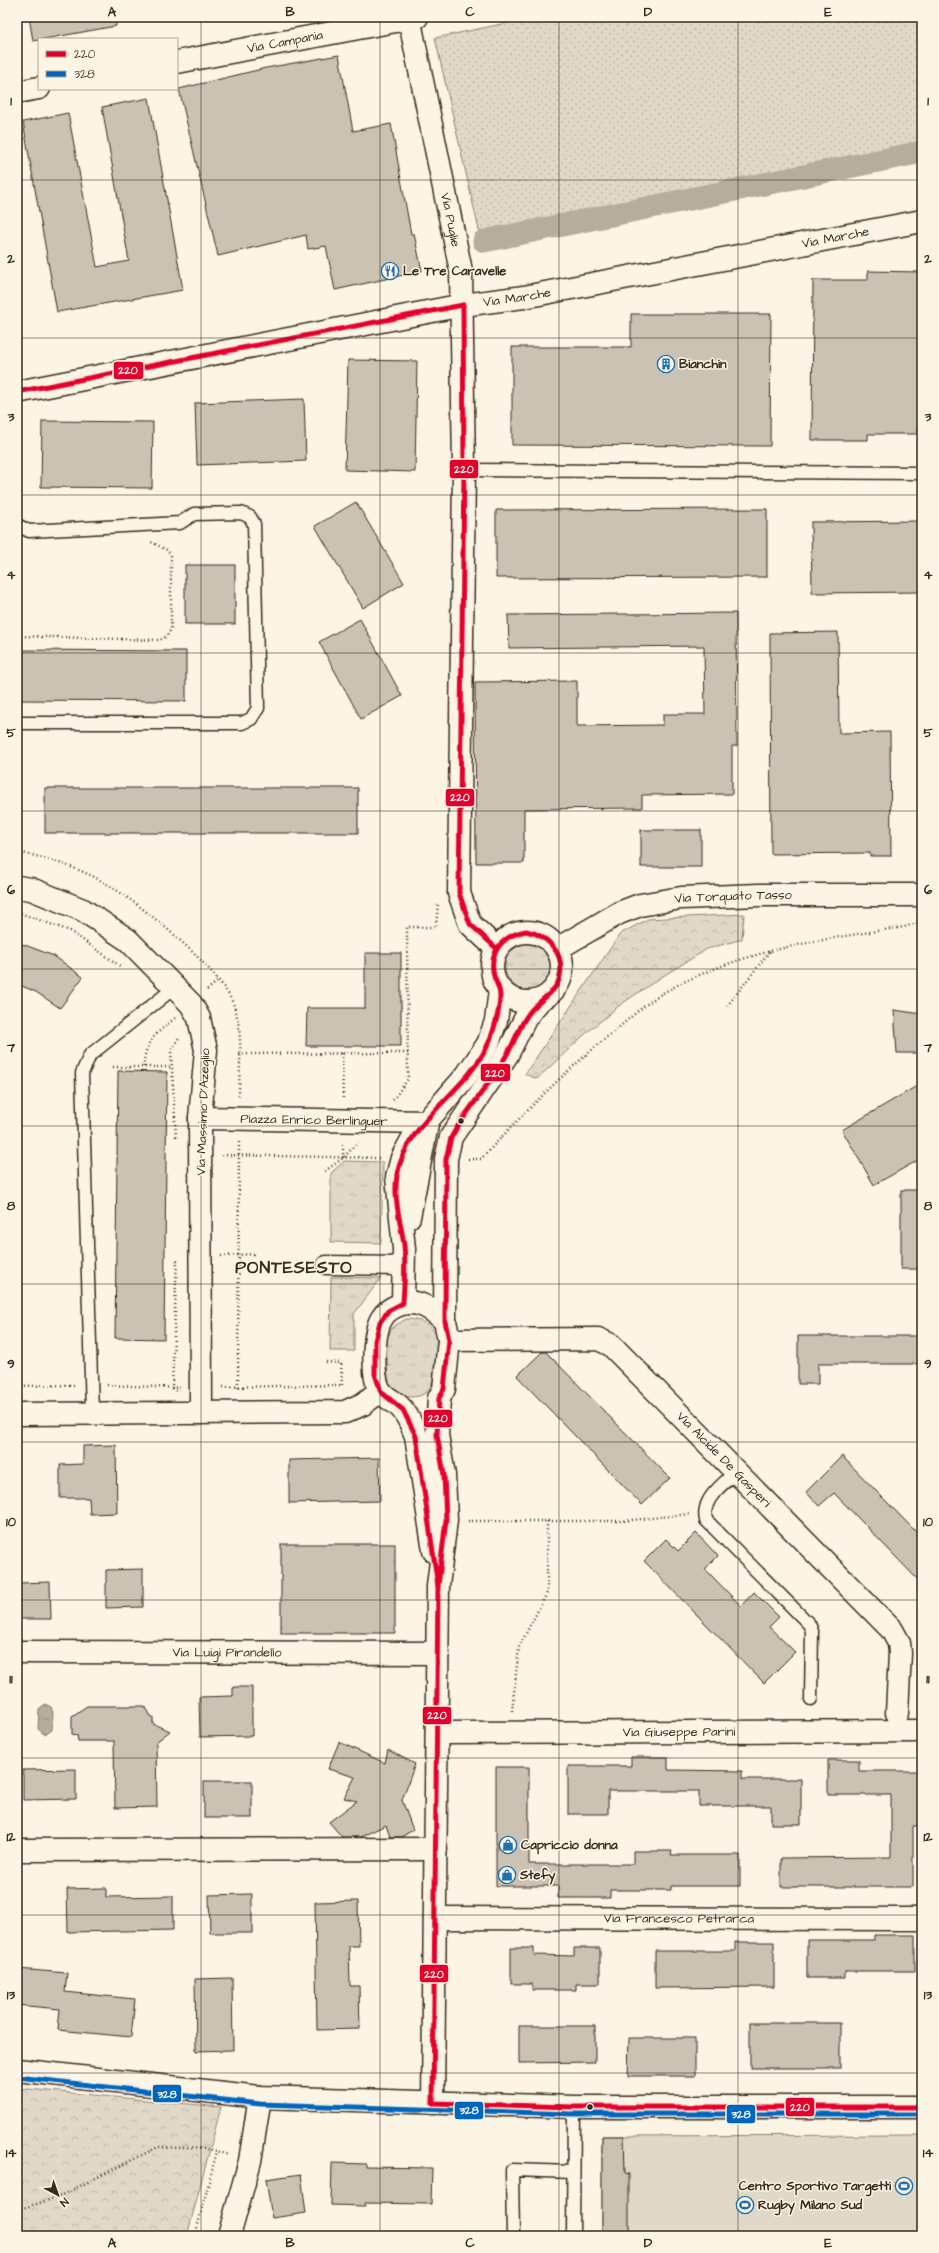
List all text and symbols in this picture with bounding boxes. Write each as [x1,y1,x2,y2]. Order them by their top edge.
text: A [108,3,117,21]
text: B [285,3,295,21]
text: C [465,3,475,21]
text: D [644,3,653,21]
text: E [824,3,832,21]
street label: Via Campania [246,26,325,58]
legend [38,38,178,90]
text: 220 [74,46,96,63]
text: 328 [74,66,95,83]
text: 1 [10,92,12,110]
text: 1 [927,92,929,110]
street label: Via Puglie [436,191,465,248]
street label: Via Marche [800,222,871,253]
text: 2 [6,250,15,268]
text: 2 [923,250,932,268]
restaurant icon: Le Tre Caravelle [380,261,400,281]
place label: Le Tre Caravelle [403,262,506,280]
street label: Via Marche [482,283,552,311]
building icon: Bianchin [656,354,676,374]
place label: Bianchin [679,355,727,373]
line badge: 220 [113,361,144,380]
text: 220 [117,363,138,378]
text: 3 [7,408,15,426]
text: 3 [924,408,932,426]
line badge: 220 [449,459,479,479]
text: 220 [453,462,474,477]
text: 4 [7,566,16,584]
text: 4 [924,566,933,584]
text: 5 [6,724,16,742]
text: 5 [923,724,933,742]
line badge: 220 [445,788,475,807]
text: 220 [449,790,470,805]
text: 6 [7,881,16,899]
text: 6 [924,881,933,899]
street label: Via Torquato Tasso [673,886,793,908]
text: 7 [6,1039,16,1057]
text: 7 [923,1039,933,1057]
street label: Via Massimo D'Azeglio [192,1047,215,1176]
line badge: 220 [480,1063,511,1082]
text: 220 [484,1066,505,1081]
street label: Piazza Enrico Berlinguer [240,1110,388,1131]
unlabelled marker [456,1116,466,1126]
text: 8 [7,1197,16,1215]
text: 8 [924,1197,933,1215]
district label: PONTESESTO [235,1256,353,1280]
text: 9 [7,1355,15,1373]
text: 9 [924,1355,932,1373]
street label: Via Alcide De Gasperi [673,1408,775,1511]
line badge: 220 [423,1409,453,1428]
text: 220 [427,1411,448,1426]
text: 10 [6,1513,17,1531]
text: 10 [923,1513,934,1531]
street label: Via Luigi Pirandello [172,1643,282,1662]
text: 11 [9,1670,13,1688]
text: 11 [926,1670,930,1688]
line badge: 220 [422,1706,452,1725]
text: 220 [426,1708,447,1723]
street label: Via Giuseppe Parini [623,1723,735,1741]
text: 12 [6,1828,16,1846]
text: 12 [923,1828,933,1846]
shop icon: Capriccio donna [498,1835,518,1855]
place label: Capriccio donna [521,1836,618,1855]
shop icon: Stefy [497,1865,517,1885]
place label: Stefy [519,1866,556,1885]
street label: Via Francesco Petrarca [604,1909,755,1928]
line badge: 220 [419,1964,449,1983]
text: 220 [423,1967,444,1982]
text: 13 [7,1986,16,2004]
text: 13 [924,1986,933,2004]
line badge: 328 [152,2084,182,2103]
text: 328 [156,2087,177,2102]
line badge: 220 [785,2097,815,2117]
text: 220 [789,2100,810,2115]
line badge: 328 [454,2101,484,2120]
unlabelled marker [585,2102,595,2112]
text: 328 [458,2103,479,2118]
line badge: 328 [726,2104,756,2124]
text: 328 [730,2107,751,2122]
text: 14 [6,2144,16,2162]
text: 14 [923,2144,933,2162]
north arrow [38,2175,78,2215]
sports icon: Centro Sportivo Targetti [894,2176,914,2196]
place label: Centro Sportivo Targetti [739,2177,892,2197]
text: N [57,2194,72,2210]
sports icon: Rugby Milano Sud [735,2195,755,2215]
place label: Rugby Milano Sud [758,2196,863,2216]
text: A [108,2234,117,2252]
text: B [285,2234,295,2252]
text: C [465,2234,475,2252]
text: D [644,2234,653,2252]
text: E [824,2234,832,2252]

